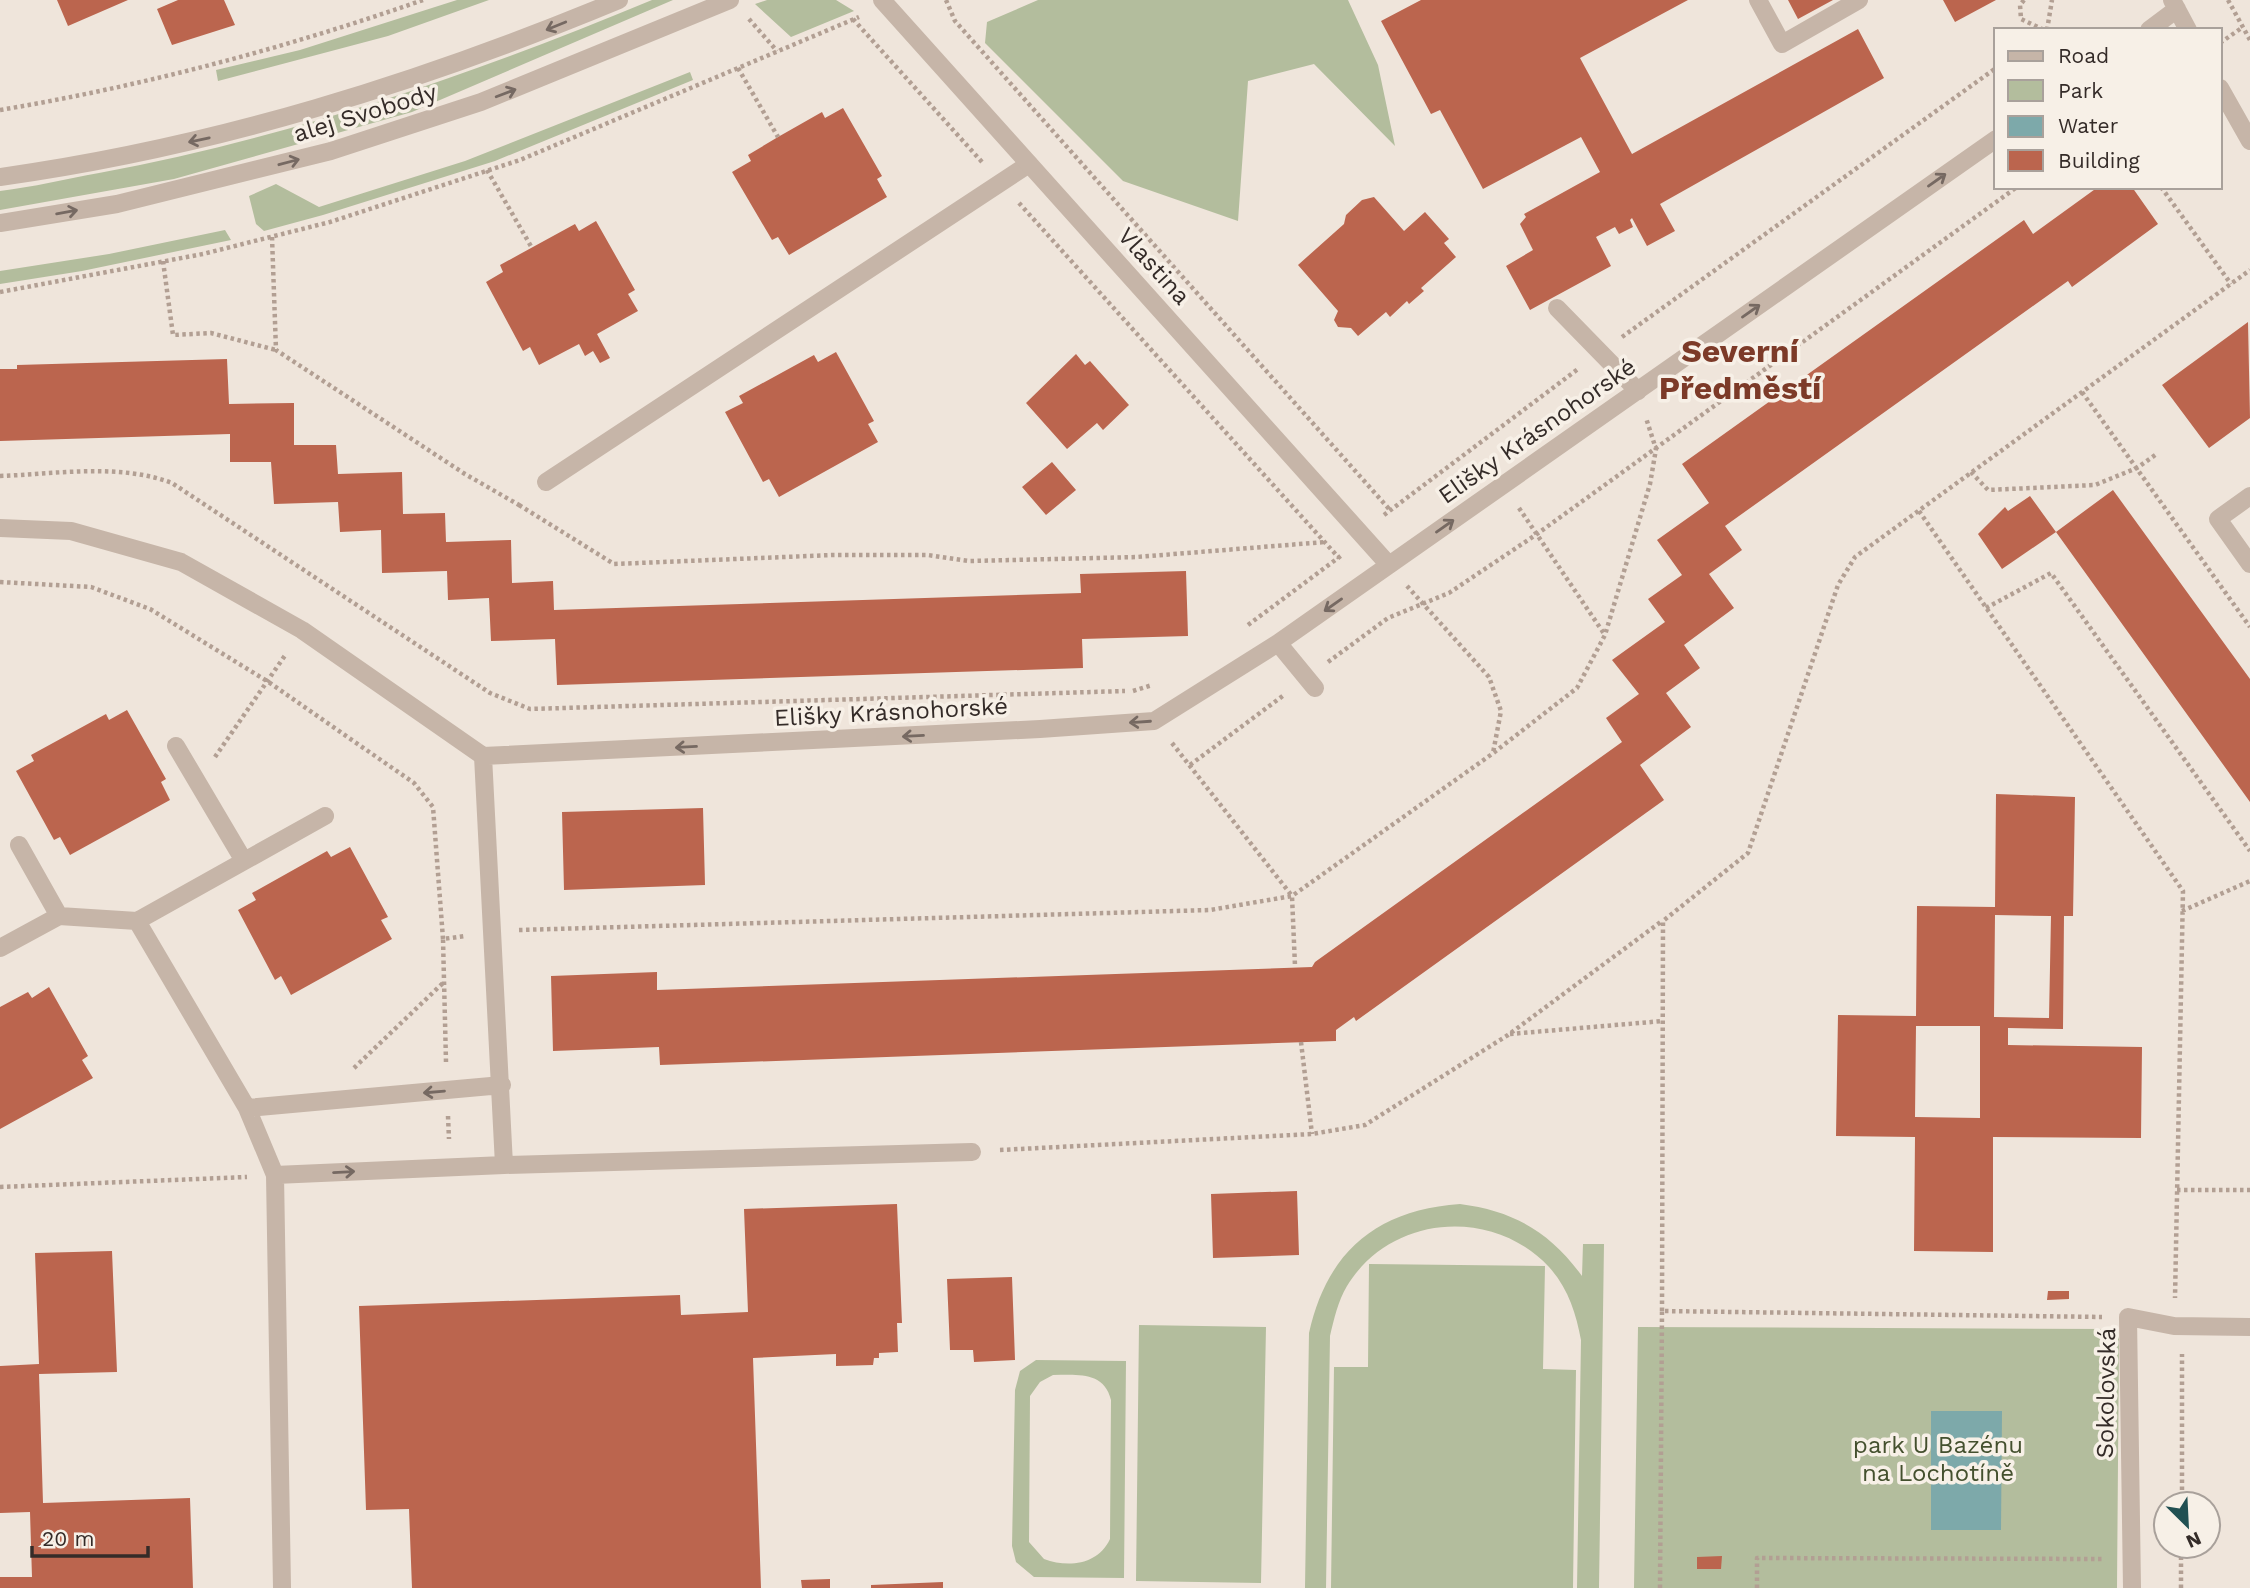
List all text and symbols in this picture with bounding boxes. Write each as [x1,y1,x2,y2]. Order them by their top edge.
one-way arrow [545,21,567,34]
legend [1994,28,2222,189]
text: Road [2058,43,2109,68]
street label: alej Svobody [290,78,441,148]
text: Park [2058,78,2103,103]
one-way arrow [494,85,516,98]
text: Water [2058,113,2119,138]
one-way arrow [188,133,211,147]
text: Building [2058,148,2140,173]
one-way arrow [277,155,300,168]
one-way arrow [1927,173,1946,187]
one-way arrow [55,205,78,219]
street label: Vlastina [1112,222,1196,310]
one-way arrow [1741,304,1760,318]
district label: Severní Předměstí [1659,332,1822,407]
street label: Elišky Krásnohorské [1433,352,1641,510]
one-way arrow [1435,519,1454,533]
one-way arrow [1324,598,1343,612]
street label: Elišky Krásnohorské [773,692,1009,732]
one-way arrow [1129,716,1152,729]
one-way arrow [902,729,925,742]
one-way arrow [675,741,697,754]
one-way arrow [423,1086,446,1099]
one-way arrow [332,1165,355,1178]
street label: Sokolovská [2091,1327,2121,1459]
park label: park U Bazénu na Lochotíně [1853,1431,2023,1487]
north arrow [2152,1490,2222,1560]
scale bar [32,1514,147,1558]
text: 20 m [42,1526,94,1551]
text: N [2183,1527,2205,1553]

